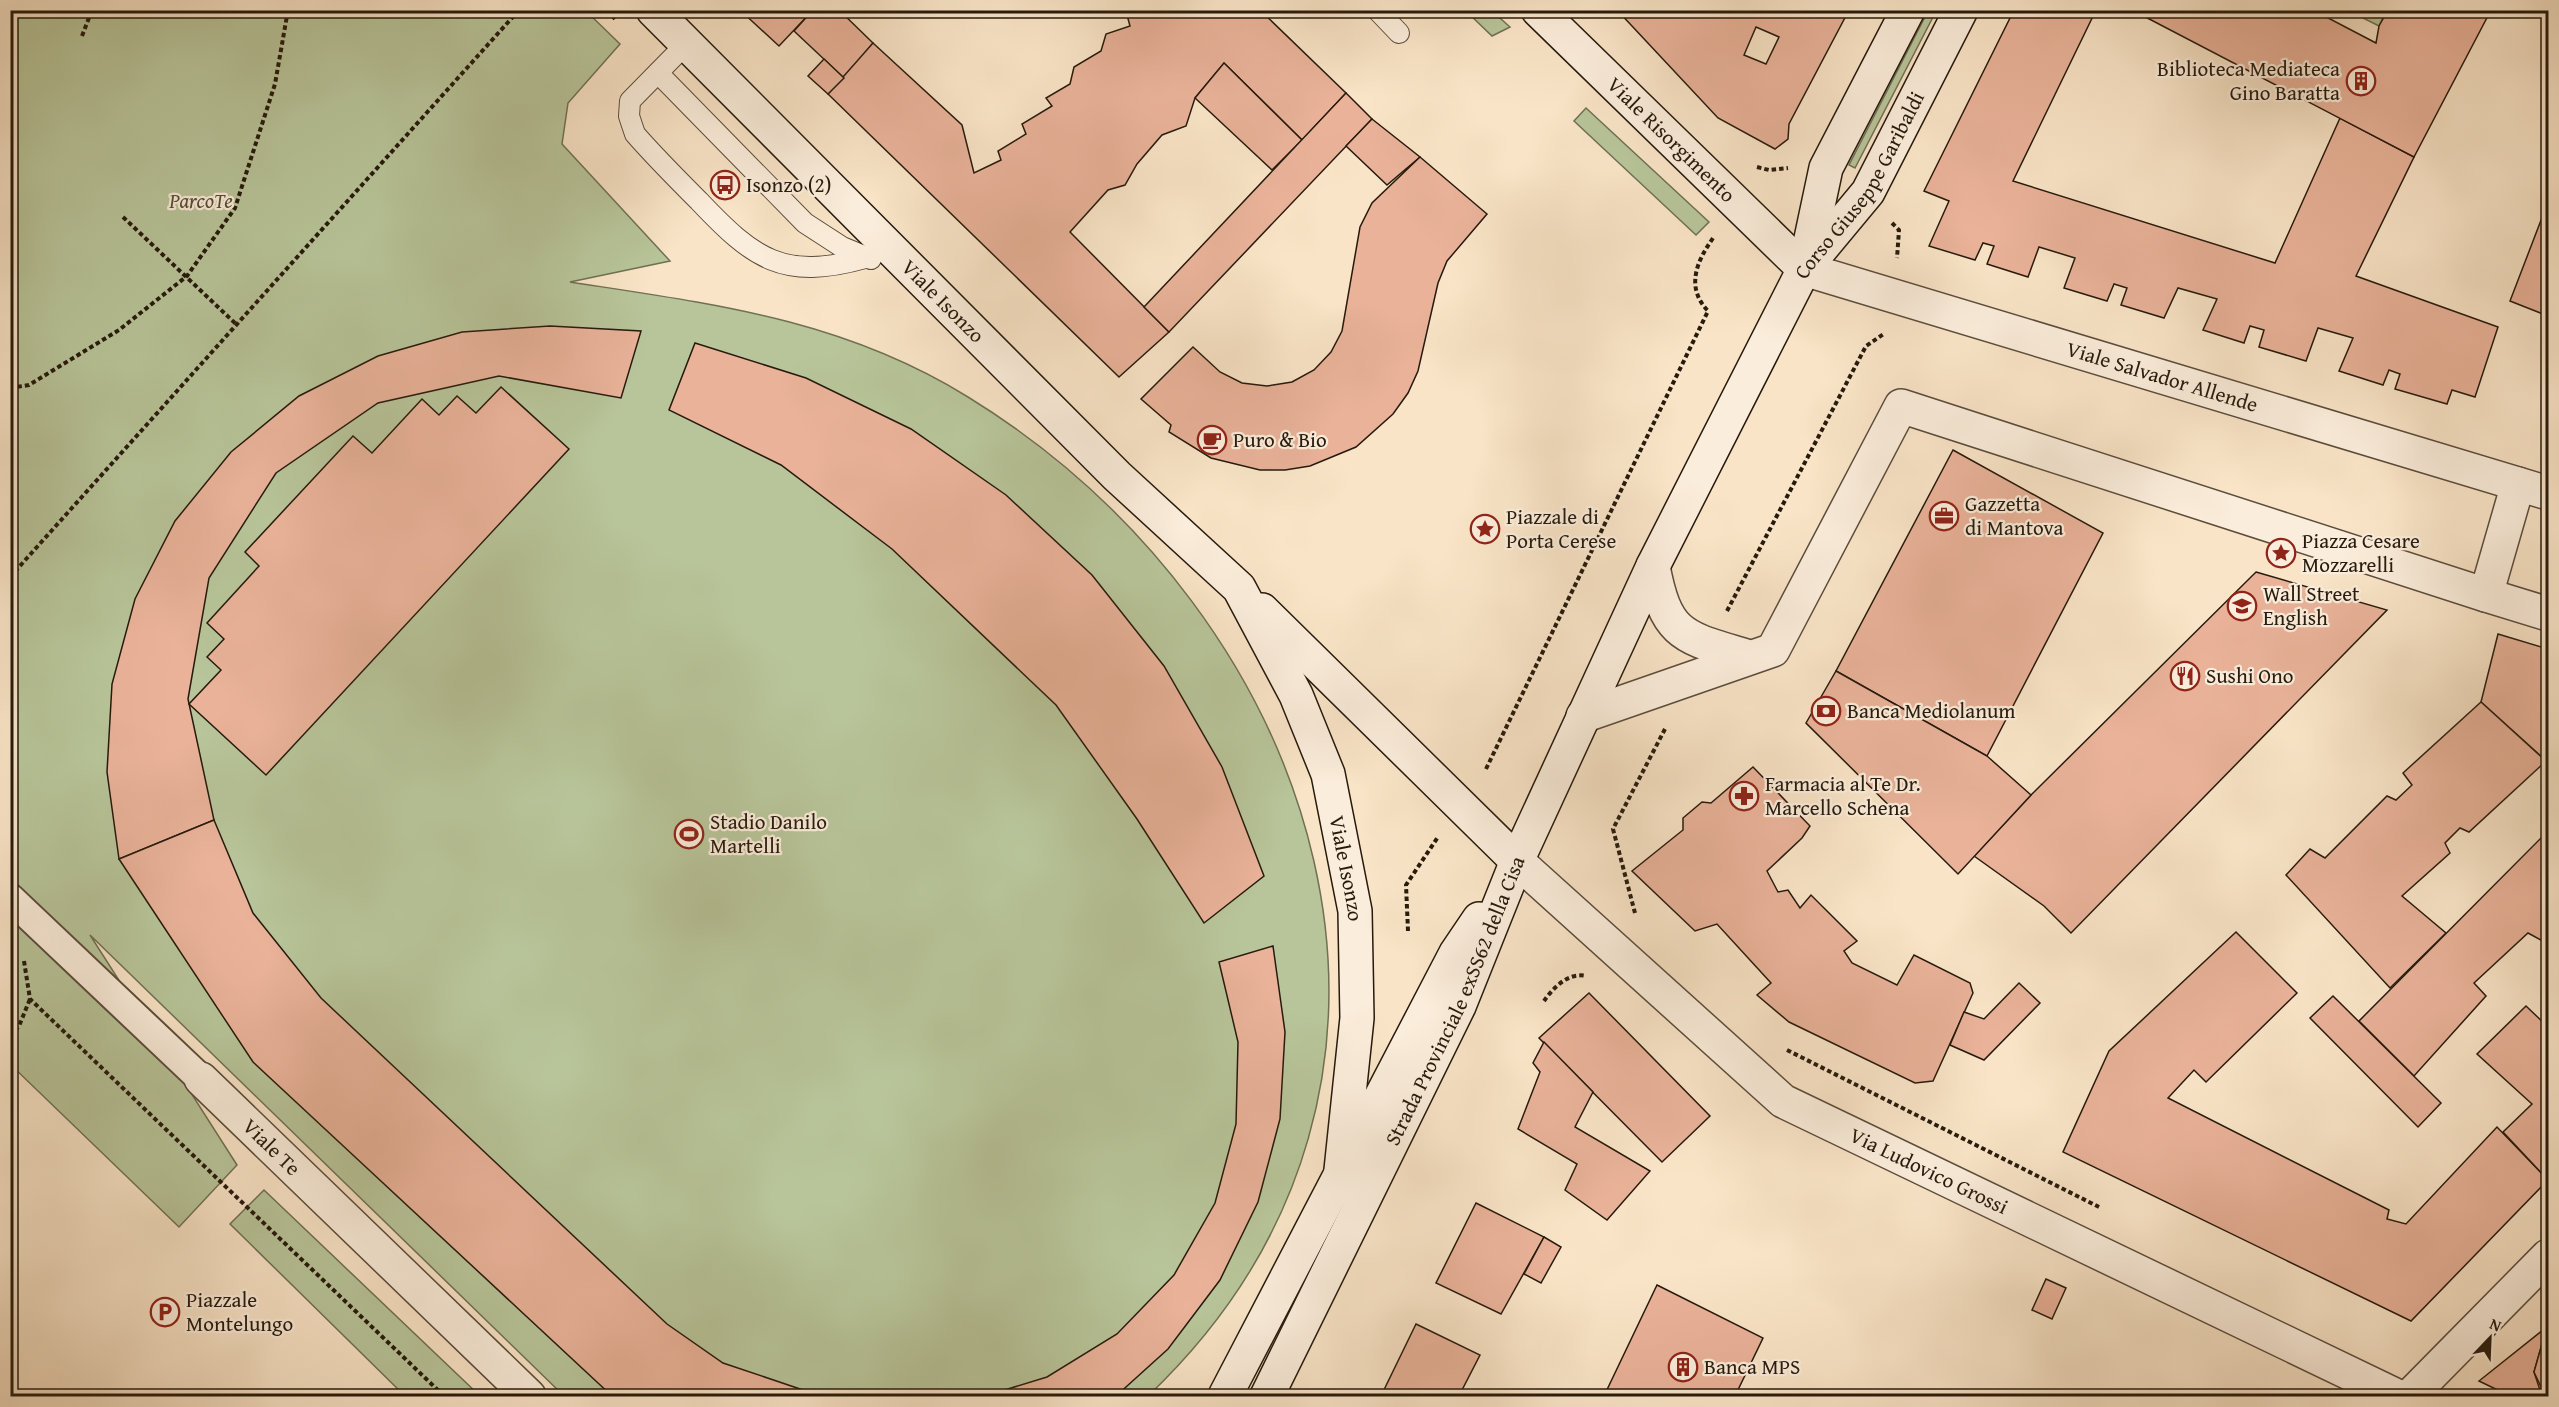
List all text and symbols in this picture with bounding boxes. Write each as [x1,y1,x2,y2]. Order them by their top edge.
place label: Biblioteca Mediateca Gino Baratta [2157,53,2340,108]
building icon: Biblioteca Mediateca Gino Baratta [2345,65,2377,97]
street label: Viale Risorgimento [1600,69,1743,209]
street label: Corso Giuseppe Garibaldi [1786,86,1932,284]
bus stop icon: Isonzo (2) [709,169,741,201]
place label: Isonzo (2) [746,169,831,200]
park label: ParcoTe [168,185,233,216]
street label: Viale Isonzo [895,252,992,350]
street label: Viale Salvador Allende [2063,333,2262,420]
cafe icon: Puro & Bio [1196,424,1228,456]
place label: Puro & Bio [1233,424,1327,455]
place label: Gazzetta di Mantova [1965,488,2063,543]
office icon: Gazzetta di Mantova [1928,500,1960,532]
place label: Piazzale di Porta Cerese [1506,501,1616,556]
place icon: Piazzale di Porta Cerese [1469,513,1501,545]
place label: Piazza Cesare Mozzarelli [2302,525,2420,580]
place icon: Piazza Cesare Mozzarelli [2265,537,2297,569]
place label: Wall Street English [2263,578,2360,633]
school or university icon: Wall Street English [2226,590,2258,622]
restaurant icon: Sushi Ono [2169,660,2201,692]
place label: Sushi Ono [2206,660,2294,691]
bank icon: Banca Mediolanum [1810,695,1842,727]
place label: Banca Mediolanum [1847,695,2016,726]
place label: Farmacia al Te Dr. Marcello Schena [1765,768,1921,823]
pharmacy icon: Farmacia al Te Dr. Marcello Schena [1728,780,1760,812]
place label: Stadio Danilo Martelli [710,806,827,861]
street label: Viale Isonzo [1322,813,1371,922]
sports icon: Stadio Danilo Martelli [673,818,705,850]
street label: Strada Provinciale exSS62 della Cisa [1377,851,1533,1151]
street label: Viale Te [236,1111,308,1183]
street label: Via Ludovico Grossi [1845,1119,2014,1222]
place label: Piazzale Montelungo [186,1284,293,1339]
parking icon: Piazzale Montelungo [149,1296,181,1328]
north arrow [2460,1308,2520,1368]
text: N [2486,1311,2506,1337]
building icon: Banca MPS [1667,1351,1699,1383]
place label: Banca MPS [1704,1351,1800,1382]

